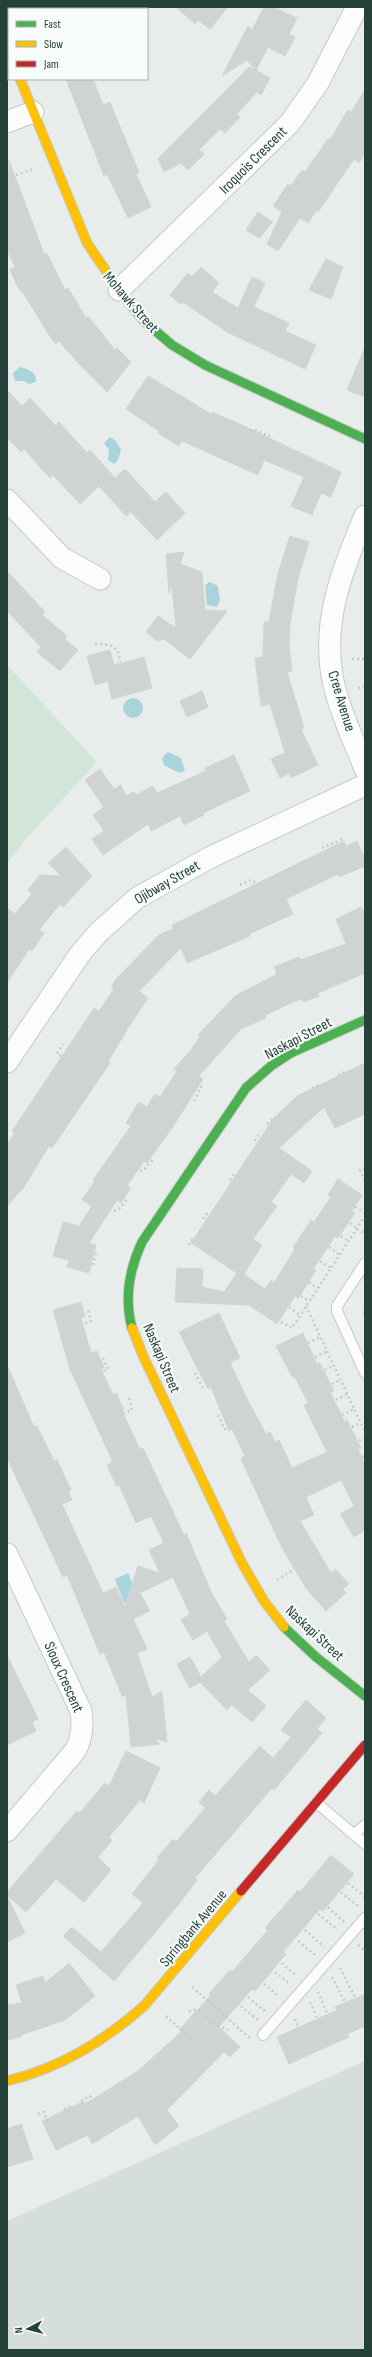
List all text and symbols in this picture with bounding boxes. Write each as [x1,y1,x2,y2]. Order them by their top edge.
legend [8,8,148,80]
text: Fast [44,17,61,32]
text: Slow [44,37,63,52]
text: Jam [43,57,59,72]
street label: Iroquois Crescent [215,122,292,198]
street label: Mohawk Street [99,268,163,337]
street label: Cree Avenue [323,669,360,734]
street label: Ojibway Street [131,856,204,909]
street label: Naskapi Street [261,1013,335,1064]
street label: Naskapi Street [138,1321,185,1396]
street label: Naskapi Street [281,1601,348,1666]
street label: Sioux Crescent [40,1639,88,1716]
street label: Springbank Avenue [155,1886,231,1971]
north arrow [8,2309,48,2349]
text: N [12,2326,25,2334]

